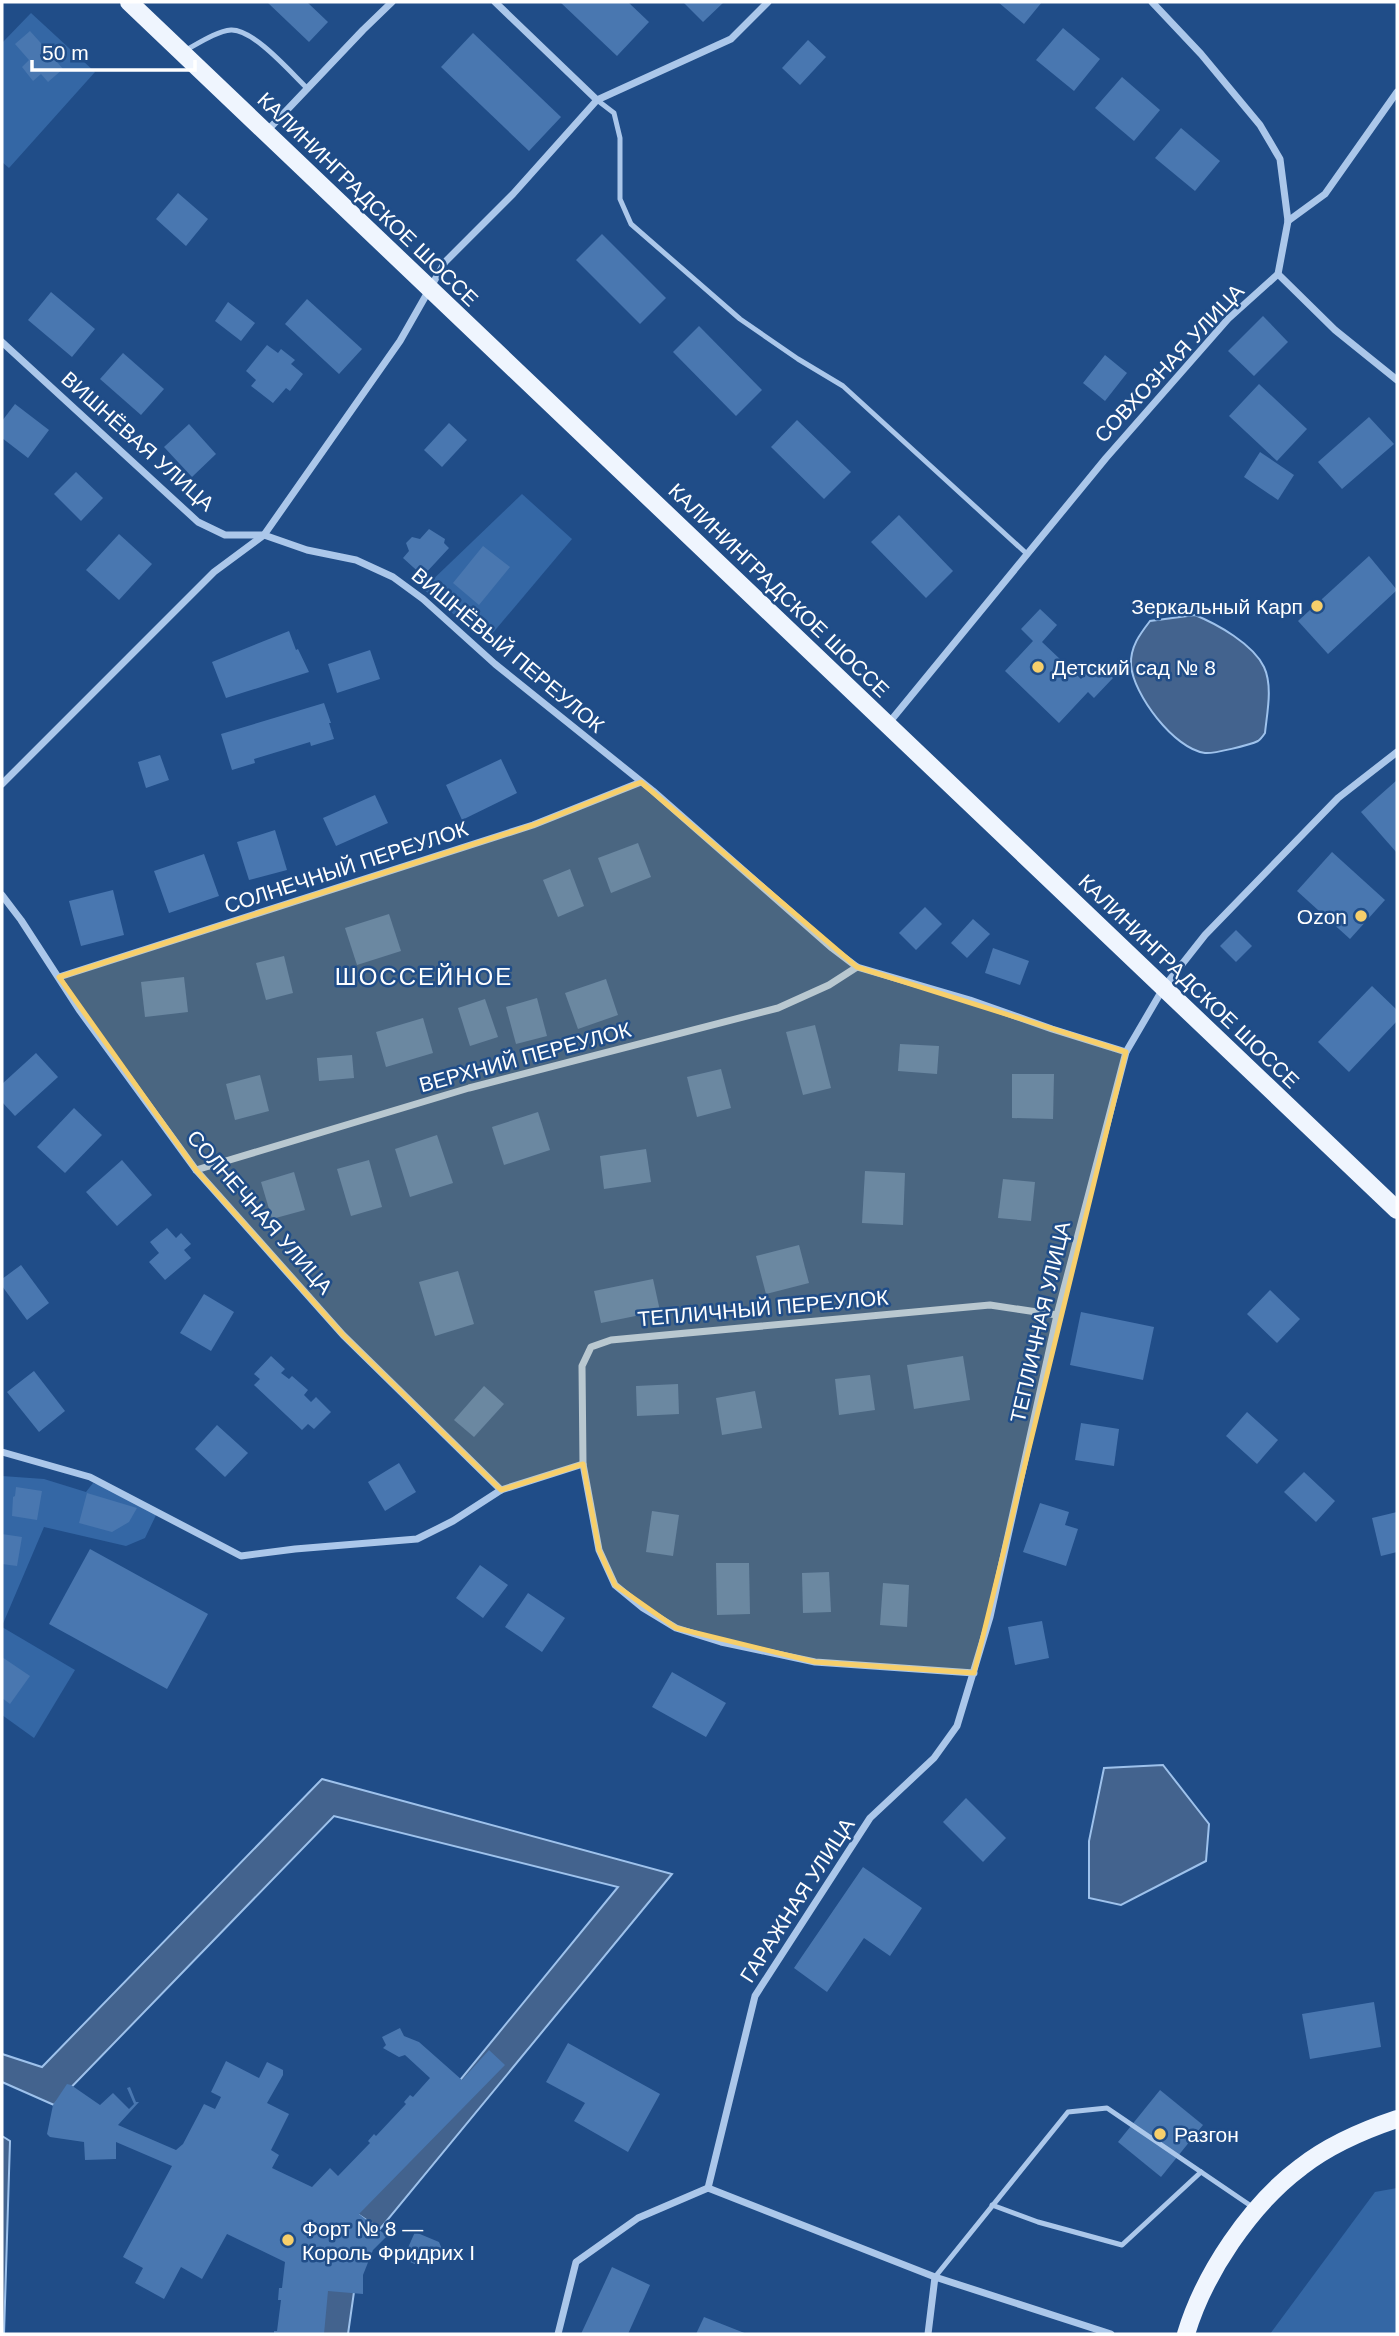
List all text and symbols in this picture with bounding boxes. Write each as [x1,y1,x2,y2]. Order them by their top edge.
scale bar [32,28,194,72]
text: 50 m [42,41,89,64]
street label: КАЛИНИНГРАДСКОЕ ШОССЕ [253,88,483,310]
street label: СОВХОЗНАЯ УЛИЦА [1090,279,1248,447]
street label: ВИШНЁВАЯ УЛИЦА [57,367,219,515]
street label: КАЛИНИНГРАДСКОЕ ШОССЕ [664,479,894,701]
street label: ВИШНЁВЫЙ ПЕРЕУЛОК [407,563,609,737]
place label: Зеркальный Карп [1131,595,1303,618]
marker: Зеркальный Карп [1309,598,1325,614]
place label: Детский сад № 8 [1052,656,1216,679]
marker: Детский сад № 8 [1030,659,1046,675]
street label: СОЛНЕЧНЫЙ ПЕРЕУЛОК [221,816,471,917]
street label: КАЛИНИНГРАДСКОЕ ШОССЕ [1074,870,1304,1092]
place label: Ozon [1297,905,1347,928]
marker: Ozon [1353,908,1369,924]
district label: ШОССЕЙНОЕ [335,963,513,990]
street label: ВЕРХНИЙ ПЕРЕУЛОК [417,1017,634,1096]
street label: СОЛНЕЧНАЯ УЛИЦА [183,1126,337,1298]
street label: ТЕПЛИЧНАЯ УЛИЦА [1006,1219,1074,1425]
street label: ТЕПЛИЧНЫЙ ПЕРЕУЛОК [637,1286,890,1330]
street label: ГАРАЖНАЯ УЛИЦА [735,1814,859,1986]
place label: Разгон [1174,2123,1239,2146]
marker: Разгон [1152,2126,1168,2142]
place label: Форт № 8 — Король Фридрих I [302,2217,475,2264]
marker: Форт № 8 — Король Фридрих I [280,2232,296,2248]

